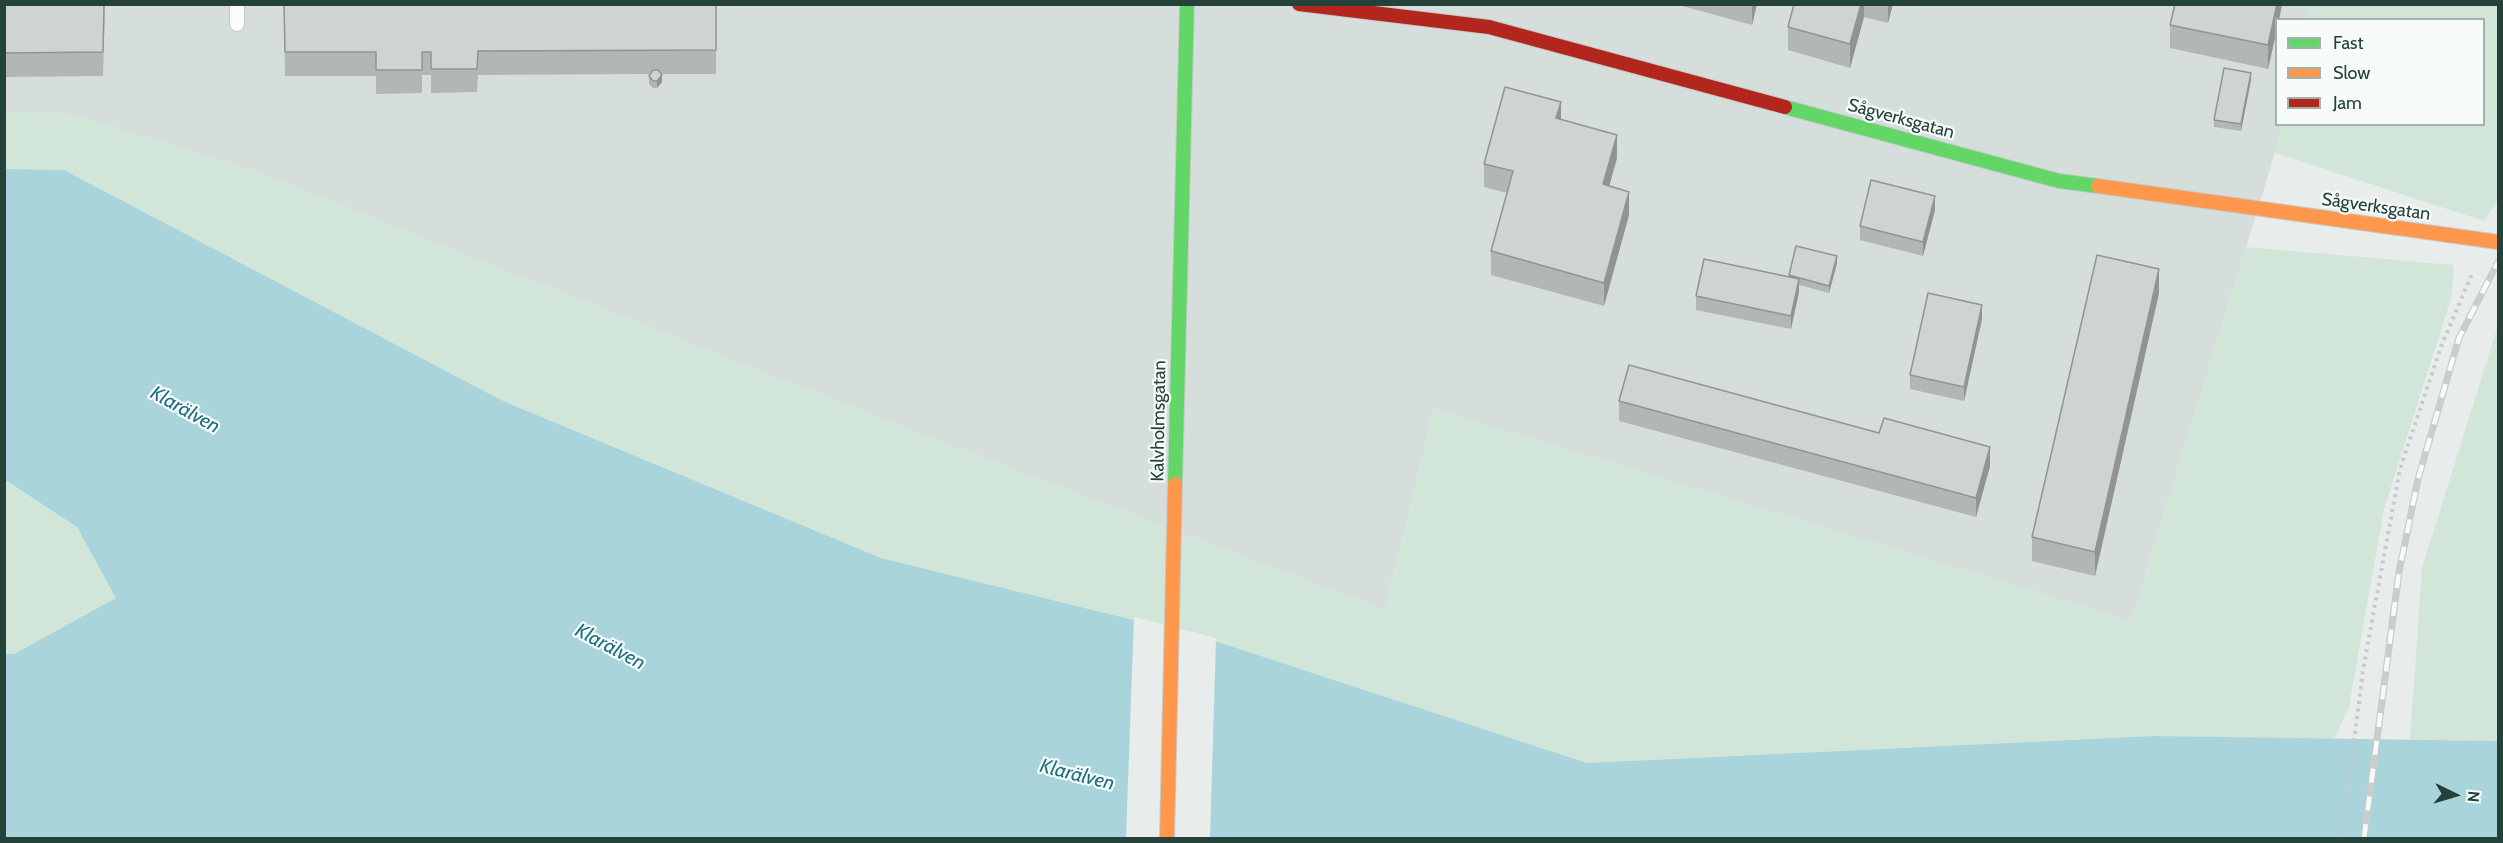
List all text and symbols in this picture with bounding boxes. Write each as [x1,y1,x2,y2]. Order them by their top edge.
legend [2275,18,2485,126]
text: Fast [2333,32,2364,54]
text: Slow [2333,62,2370,84]
text: Jam [2333,92,2362,114]
street label: Sågverksgatan [1845,94,1957,144]
street label: Sågverksgatan [2320,189,2432,225]
street label: Kalvholmsgatan [1147,360,1171,482]
water label: Klarälven [146,381,224,439]
water label: Klarälven [571,619,649,675]
water label: Klarälven [1037,754,1117,796]
north arrow [2425,765,2485,825]
text: N [2463,790,2483,803]

